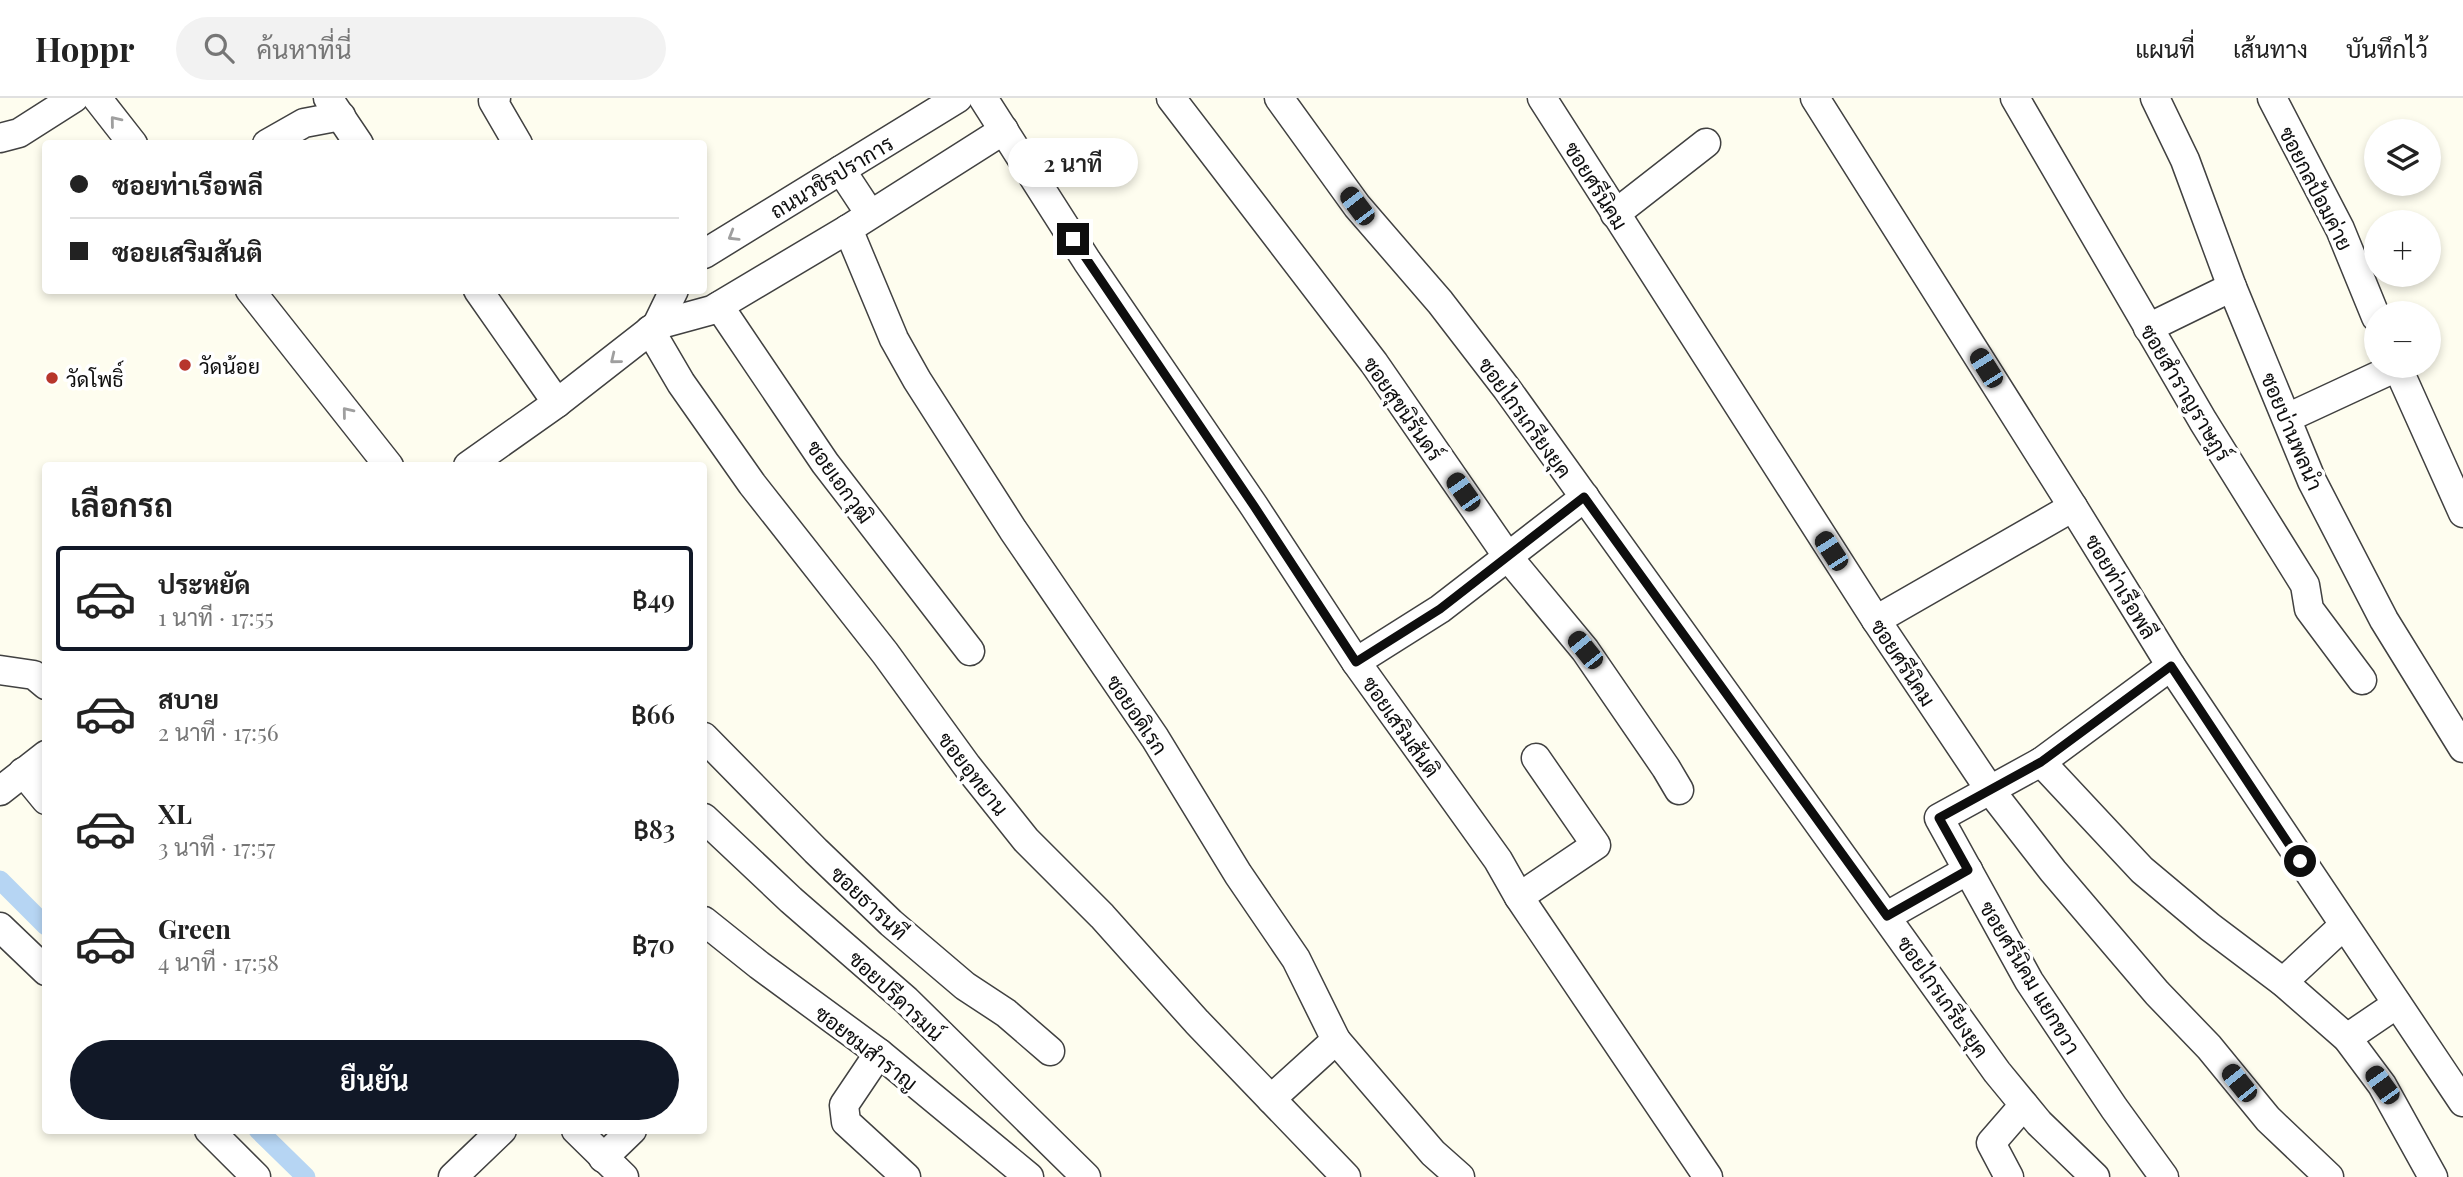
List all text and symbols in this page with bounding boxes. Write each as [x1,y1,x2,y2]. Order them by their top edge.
search box [176,17,666,80]
text: Hoppr [35,26,134,70]
icon: search [200,29,238,67]
text: ค้นหาที่นี่ [256,31,351,66]
text: แผนที่ [2135,32,2195,64]
text: เส้นทาง [2233,32,2308,64]
text: บันทึกไว้ [2346,32,2428,64]
one-way arrow [110,116,123,128]
map controls [2364,119,2441,378]
button: layers [2364,119,2441,196]
street label: ซอยกลป้อมค่าย [2274,121,2360,255]
street label: ถนนวชิรปราการ [764,128,898,224]
street label: ซอยศรีนิคม [1559,136,1635,234]
callout: 2 นาที [1008,138,1138,186]
text: 2 นาที [1044,147,1102,178]
text: ซอยท่าเรือพลี [112,167,263,202]
car [1336,183,1379,229]
button: + [2364,210,2441,287]
route end [1057,223,1089,255]
one-way arrow [727,227,740,240]
text: ซอยเสริมสันติ [112,234,262,269]
button: − [2364,301,2441,378]
street label: ซอยสำราญราษฎร์ [2133,318,2239,467]
car [1966,345,2007,391]
one-way arrow [610,350,622,363]
street label: ซอยสุขนิรันดร์ [1356,350,1450,467]
place label: วัดน้อย [199,351,260,379]
street label: ซอยไกรเกรียงยุค [1471,351,1579,484]
marker: วัดน้อย [177,357,193,373]
place label: วัดโพธิ์ [66,360,124,392]
street label: ซอยบ่านพลนำ [2256,368,2330,494]
marker: วัดโพธิ์ [44,370,60,386]
one-way arrow [343,408,355,421]
street label: ซอยเอกวุฒิ [800,434,881,529]
car [1443,469,1484,515]
text: เลือกรถ [70,482,173,525]
car [1811,528,1852,574]
street label: ซอยท่าเรือพลี [2080,528,2164,644]
text: ประหยัด [158,566,251,601]
icon: car [74,567,137,630]
text: ฿49 [632,581,675,616]
text: 1 นาที · 17:55 [158,601,274,632]
street label: ซอยศรีนิคม [1865,613,1943,711]
car [1564,627,1607,673]
street label: ซอยอดิเรก [1101,669,1175,759]
street label: ซอยเสริมสันติ [1357,670,1447,782]
text: สบาย [158,681,219,716]
icon: car [74,682,137,745]
text: ฿66 [631,696,675,731]
text: 2 นาที · 17:56 [158,716,279,747]
street label: ซอยอุทยาน [931,725,1016,822]
text: XL [158,796,192,831]
icon: car [74,797,137,860]
text: ฿83 [633,811,675,846]
text: 3 นาที · 17:57 [158,831,275,862]
route start [2284,845,2316,877]
street label: ซอยธารนที [825,859,915,945]
street label: ซอยศรีนิคม แยกขวา [1974,895,2088,1059]
text: Green [158,911,231,946]
icon: car [74,912,137,975]
text: ฿70 [632,926,675,961]
street label: ซอยไกรเกรียงยุค [1890,930,1996,1064]
street label: ซอยปรีดารมน์ [843,944,951,1046]
text: 4 นาที · 17:58 [158,946,279,977]
street label: ซอยชมสำราญ [810,998,924,1096]
button: ยืนยัน [70,1040,679,1120]
car [2218,1060,2261,1106]
car [2362,1062,2403,1108]

